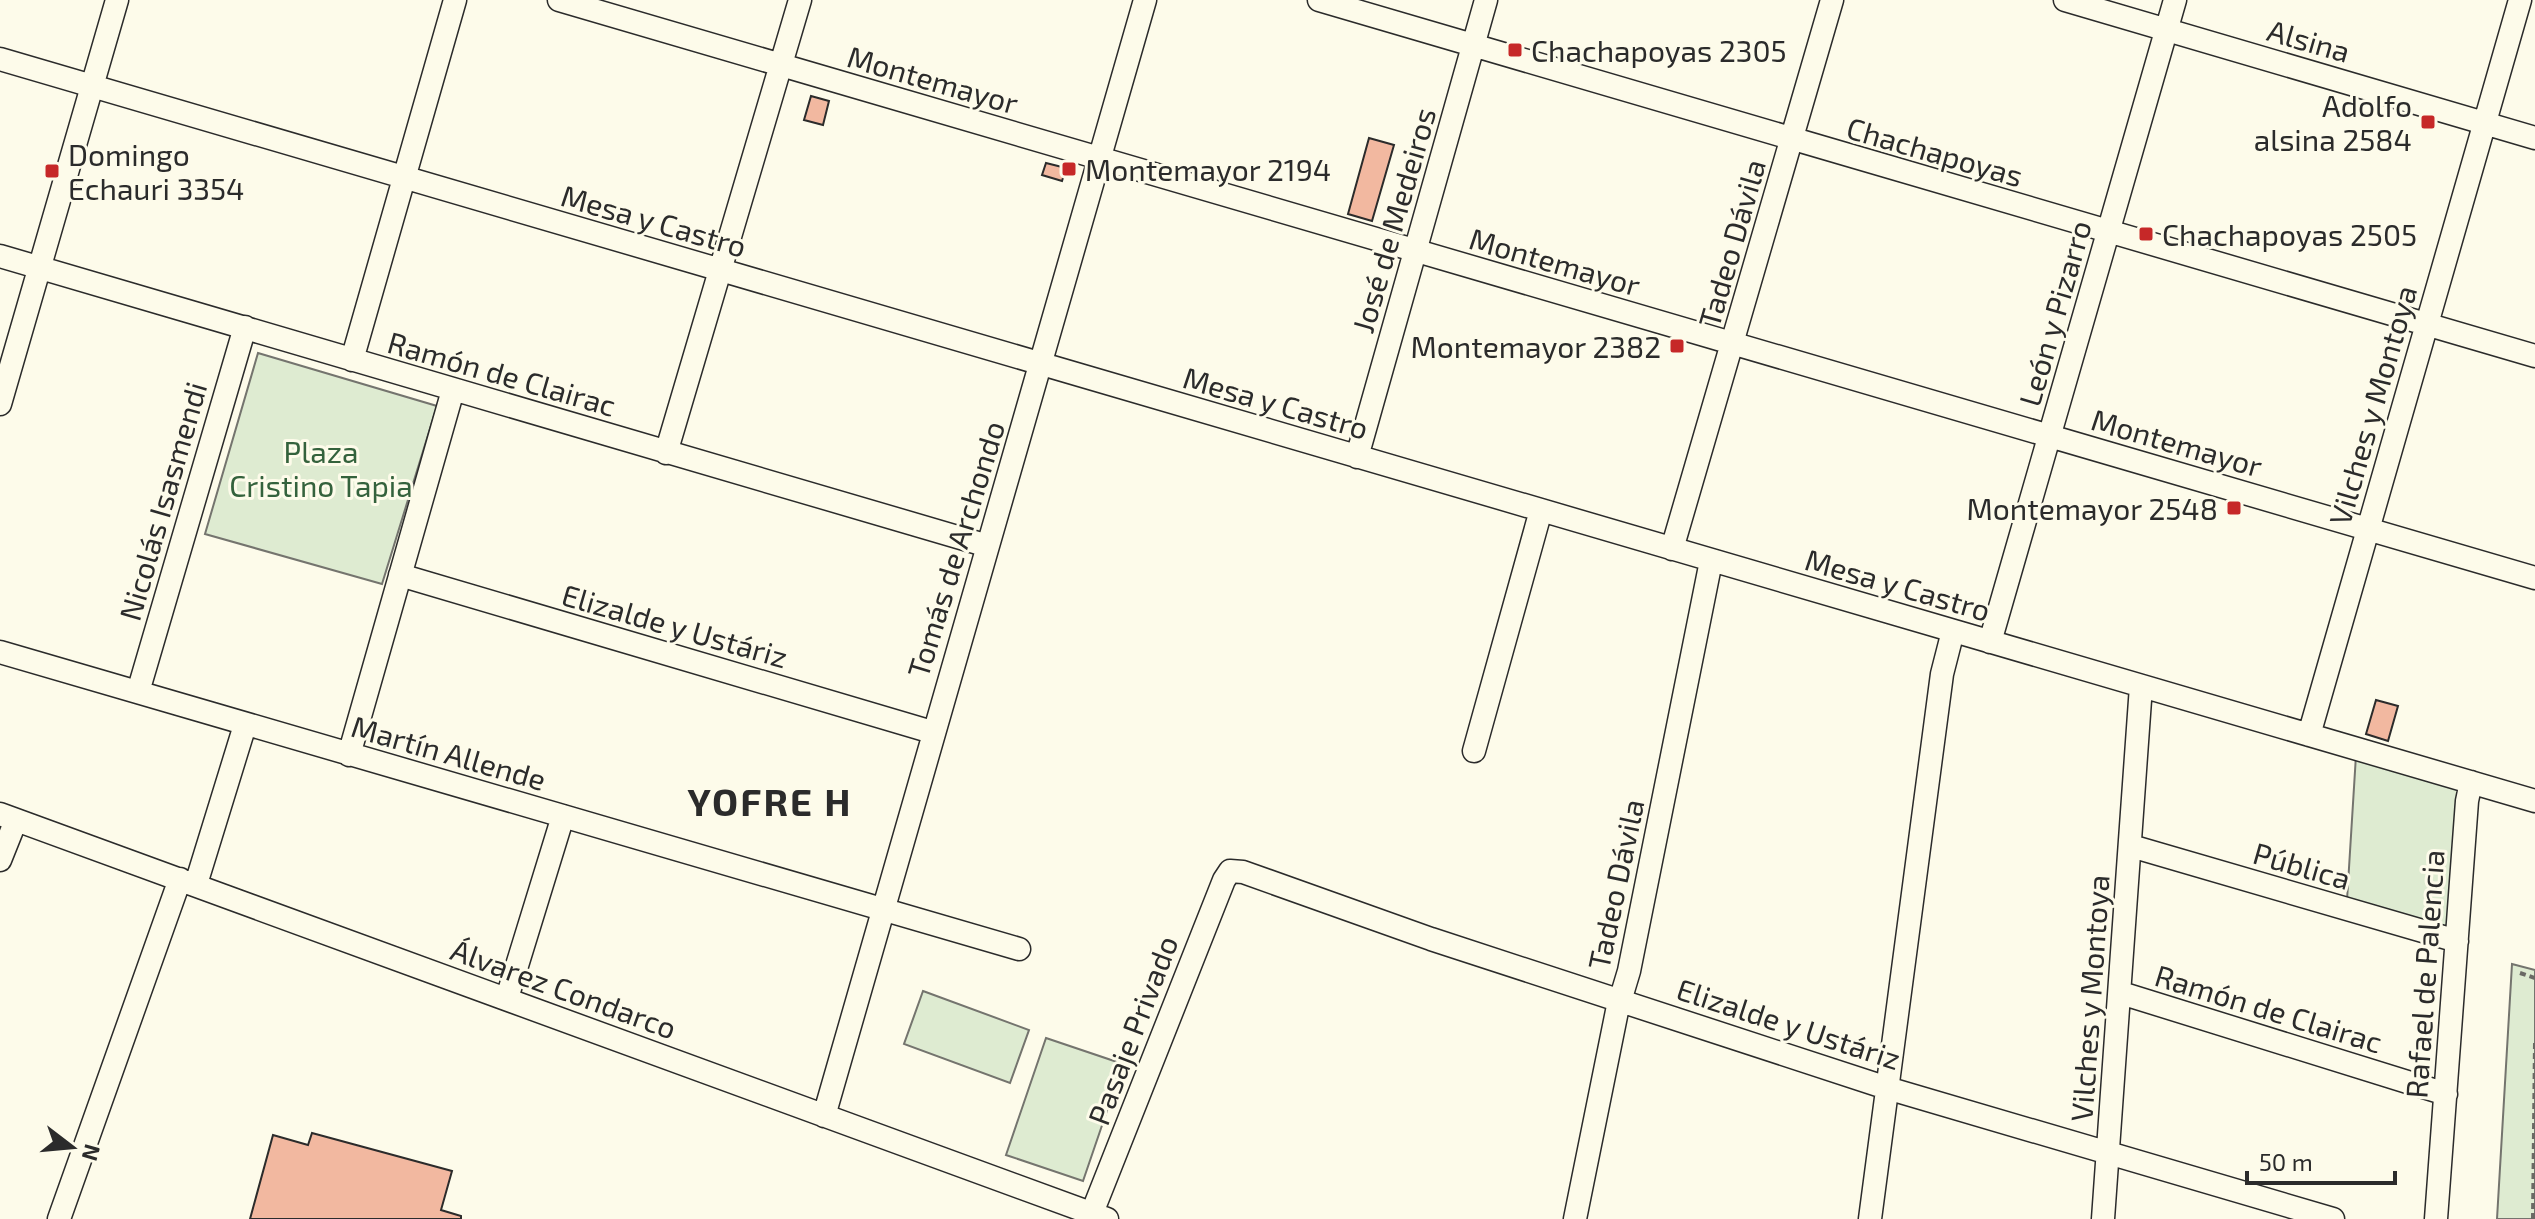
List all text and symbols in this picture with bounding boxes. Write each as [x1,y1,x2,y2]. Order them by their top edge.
street label: Alsina [2264,11,2354,69]
place label: Chachapoyas 2305 [1531,32,1787,68]
street label: Montemayor [844,37,1022,121]
marker: Chachapoyas 2305 [1506,41,1524,59]
place label: Adolfo alsina 2584 [2254,87,2412,157]
street label: José de Medeiros [1344,103,1442,337]
street label: Chachapoyas [1843,109,2027,193]
marker: Adolfo alsina 2584 [2419,113,2437,131]
place label: Domingo Echauri 3354 [68,136,245,206]
place label: Montemayor 2194 [1085,151,1331,187]
street label: Tadeo Dávila [1690,155,1772,331]
marker: Montemayor 2194 [1060,160,1078,178]
marker: Domingo Echauri 3354 [43,162,61,180]
street label: Mesa y Castro [557,176,751,264]
street label: León y Pizarro [2010,216,2098,410]
place label: Chachapoyas 2505 [2162,216,2417,252]
street label: Montemayor [1466,219,1644,303]
marker: Chachapoyas 2505 [2137,225,2155,243]
street label: Vilches y Montoya [2321,281,2423,529]
street label: Ramón de Clairac [384,323,620,423]
place label: Montemayor 2382 [1411,328,1661,364]
marker: Montemayor 2382 [1668,337,1686,355]
street label: Mesa y Castro [1179,358,1373,446]
street label: Nicolás Isasmendi [111,377,213,625]
street label: Montemayor [2088,400,2266,484]
street label: Tomás de Archondo [899,416,1011,682]
park label: Plaza Cristino Tapia [229,433,413,503]
place label: Montemayor 2548 [1967,490,2218,526]
marker: Montemayor 2548 [2225,499,2243,517]
street label: Mesa y Castro [1801,540,1995,628]
street label: Elizalde y Ustáriz [558,576,792,674]
street label: Martín Allende [348,707,550,797]
district label: YOFRE H [688,778,852,824]
street label: Tadeo Dávila [1579,796,1651,972]
street label: Pública [2249,834,2355,896]
street label: Rafael de Palencia [2397,849,2451,1099]
street label: Vilches y Montoya [2062,873,2116,1123]
street label: Pasaje Privado [1079,930,1185,1130]
street label: Álvarez Condarco [446,931,682,1045]
street label: Ramón de Clairac [2151,956,2387,1060]
street label: Elizalde y Ustáriz [1673,970,1905,1076]
north arrow [32,1107,112,1187]
scale bar [2247,1135,2395,1185]
text: N [78,1142,107,1164]
text: 50 m [2259,1147,2313,1176]

